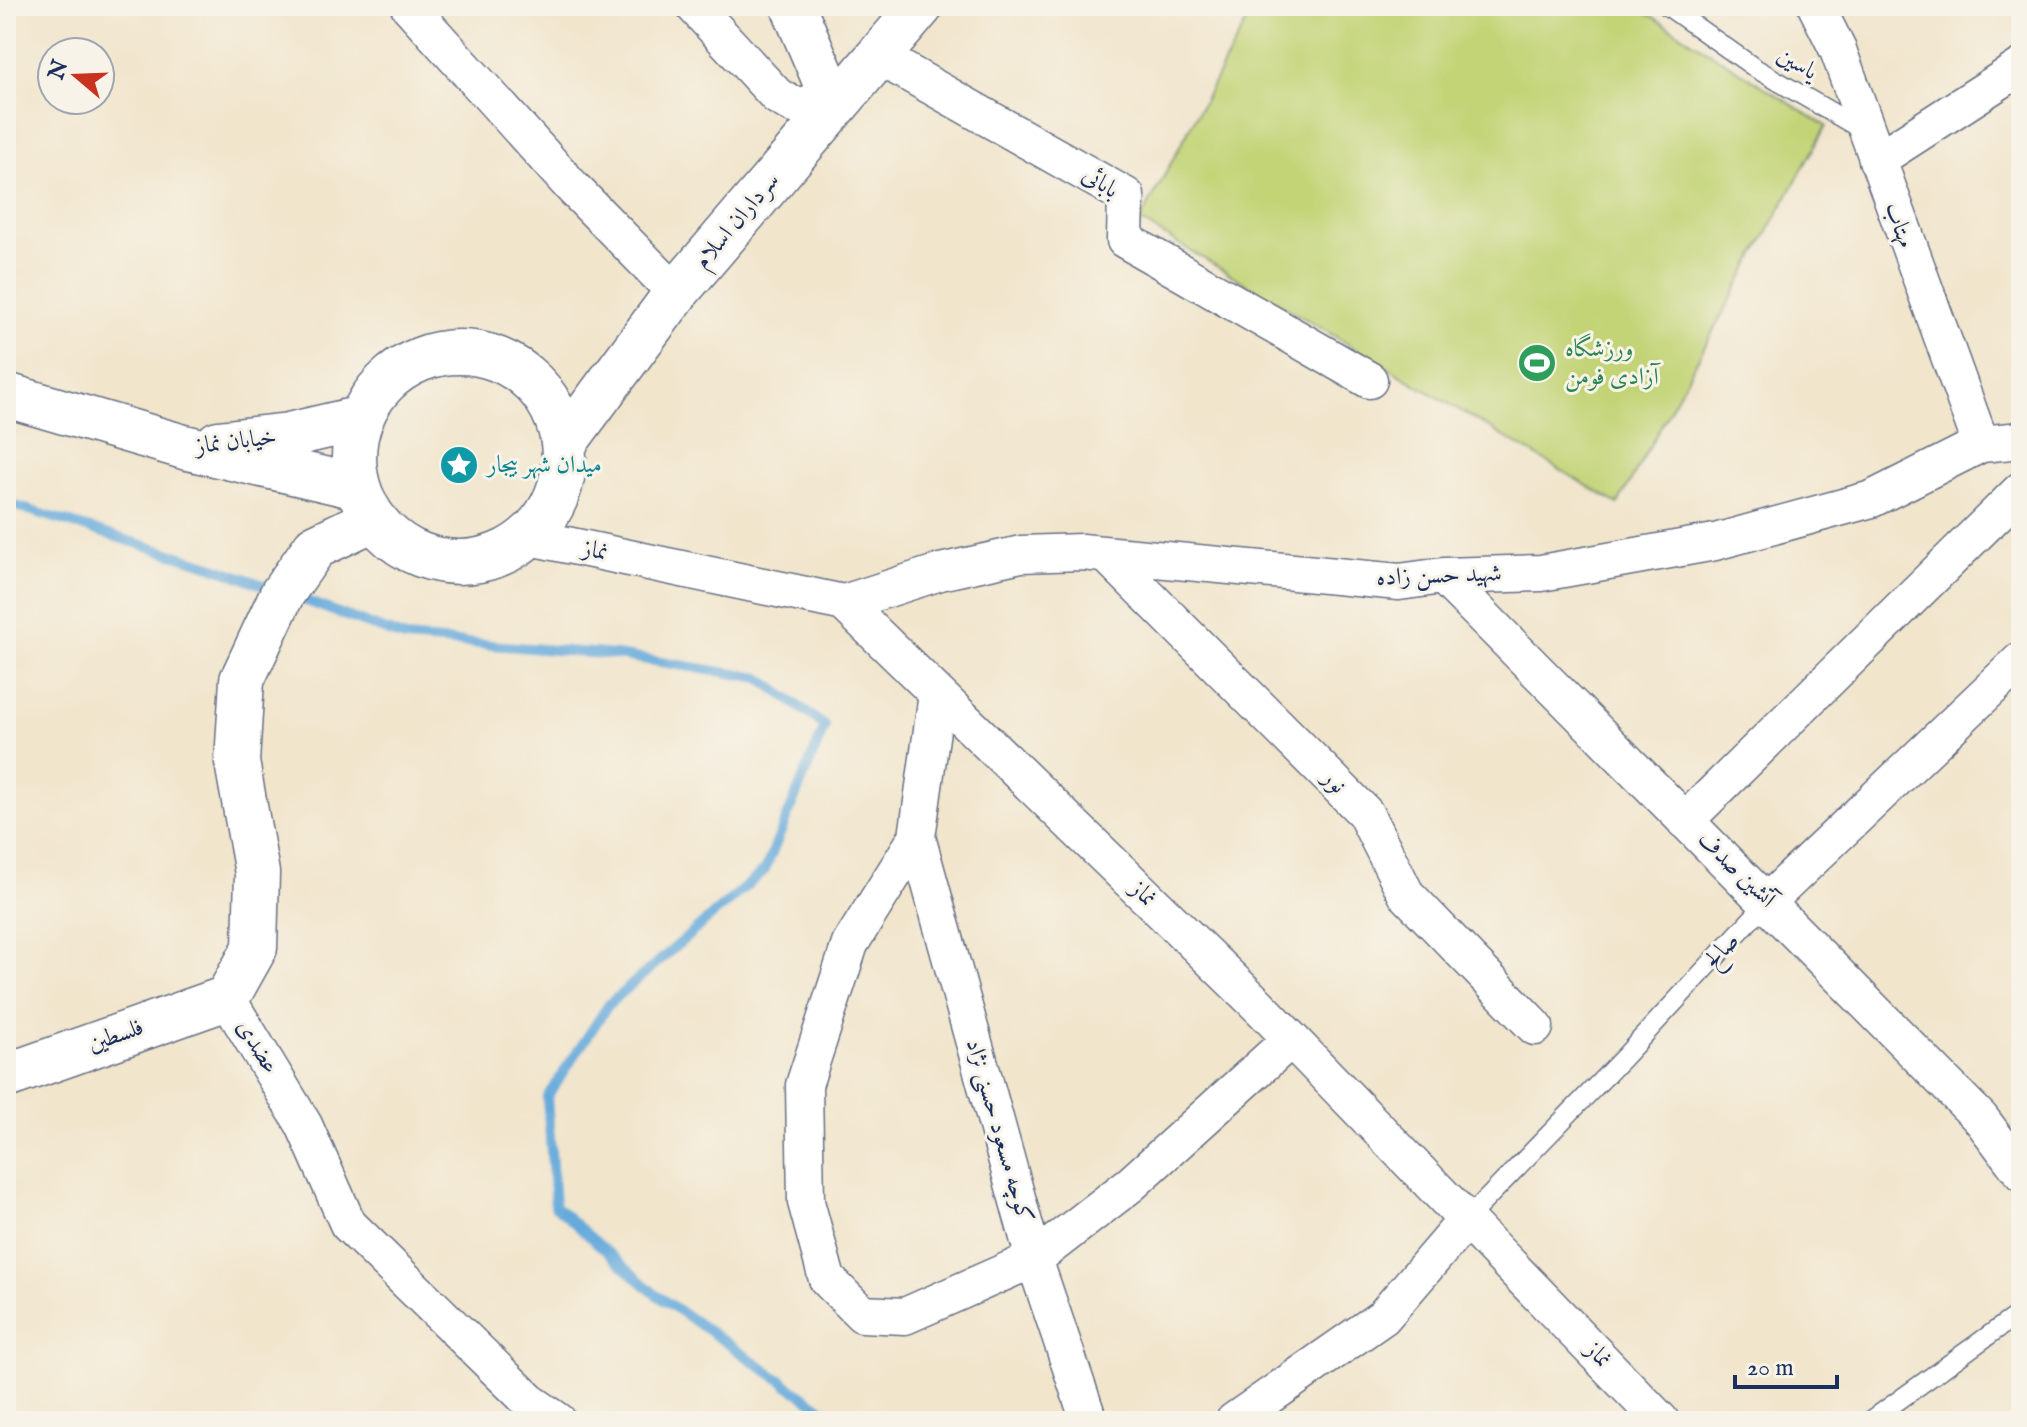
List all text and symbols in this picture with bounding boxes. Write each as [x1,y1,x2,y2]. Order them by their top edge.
north arrow [36,36,116,116]
street label: یاسین [1771,40,1824,89]
text: N [42,57,75,85]
street label: بابائی [1076,160,1124,206]
street label: سرداران اسلام [687,166,790,279]
street label: مهتاب [1877,198,1921,252]
place label: ورزشگاه آزادی فومن [1565,333,1662,393]
sports icon: ورزشگاه آزادی فومن [1516,342,1558,384]
street label: خیابان نماز [192,422,278,463]
place icon: میدان شهر بیجار [438,444,480,486]
place label: میدان شهر بیجار [485,450,602,481]
street label: نماز [577,533,611,569]
street label: شهید حسن زاده [1376,558,1502,594]
street label: نور [1314,762,1353,801]
street label: آتشین صدف [1690,825,1784,917]
street label: نماز [1122,873,1163,914]
street label: صالح [1697,926,1749,978]
street label: فلسطین [84,1012,148,1060]
street label: عضدی [229,1014,285,1080]
street label: کوچه مسعود حسنی نژاد [958,1035,1040,1227]
street label: نماز [1577,1334,1618,1375]
scale bar [1735,1339,1837,1389]
text: 20 m [1747,1353,1794,1384]

